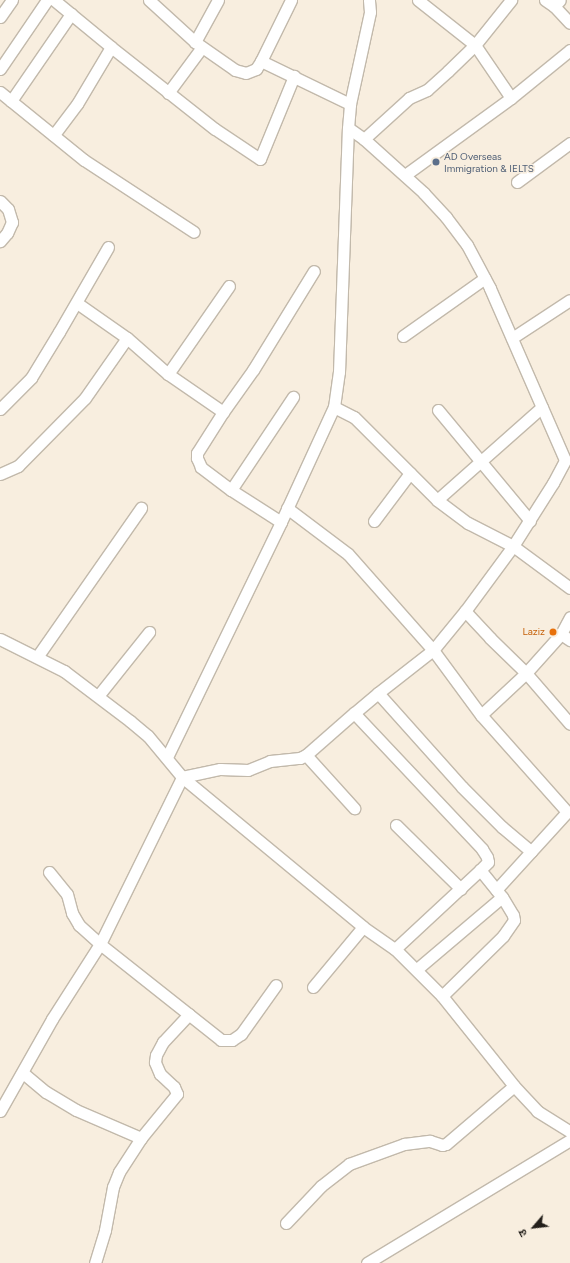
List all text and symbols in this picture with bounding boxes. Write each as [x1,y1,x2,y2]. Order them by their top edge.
place label: AD Overseas Immigration & IELTS [444,150,534,174]
marker: AD Overseas Immigration & IELTS [431,157,441,167]
place label: Laziz [523,626,545,638]
marker: Laziz [548,627,558,637]
north arrow [514,1207,554,1247]
text: उ [516,1227,530,1239]

